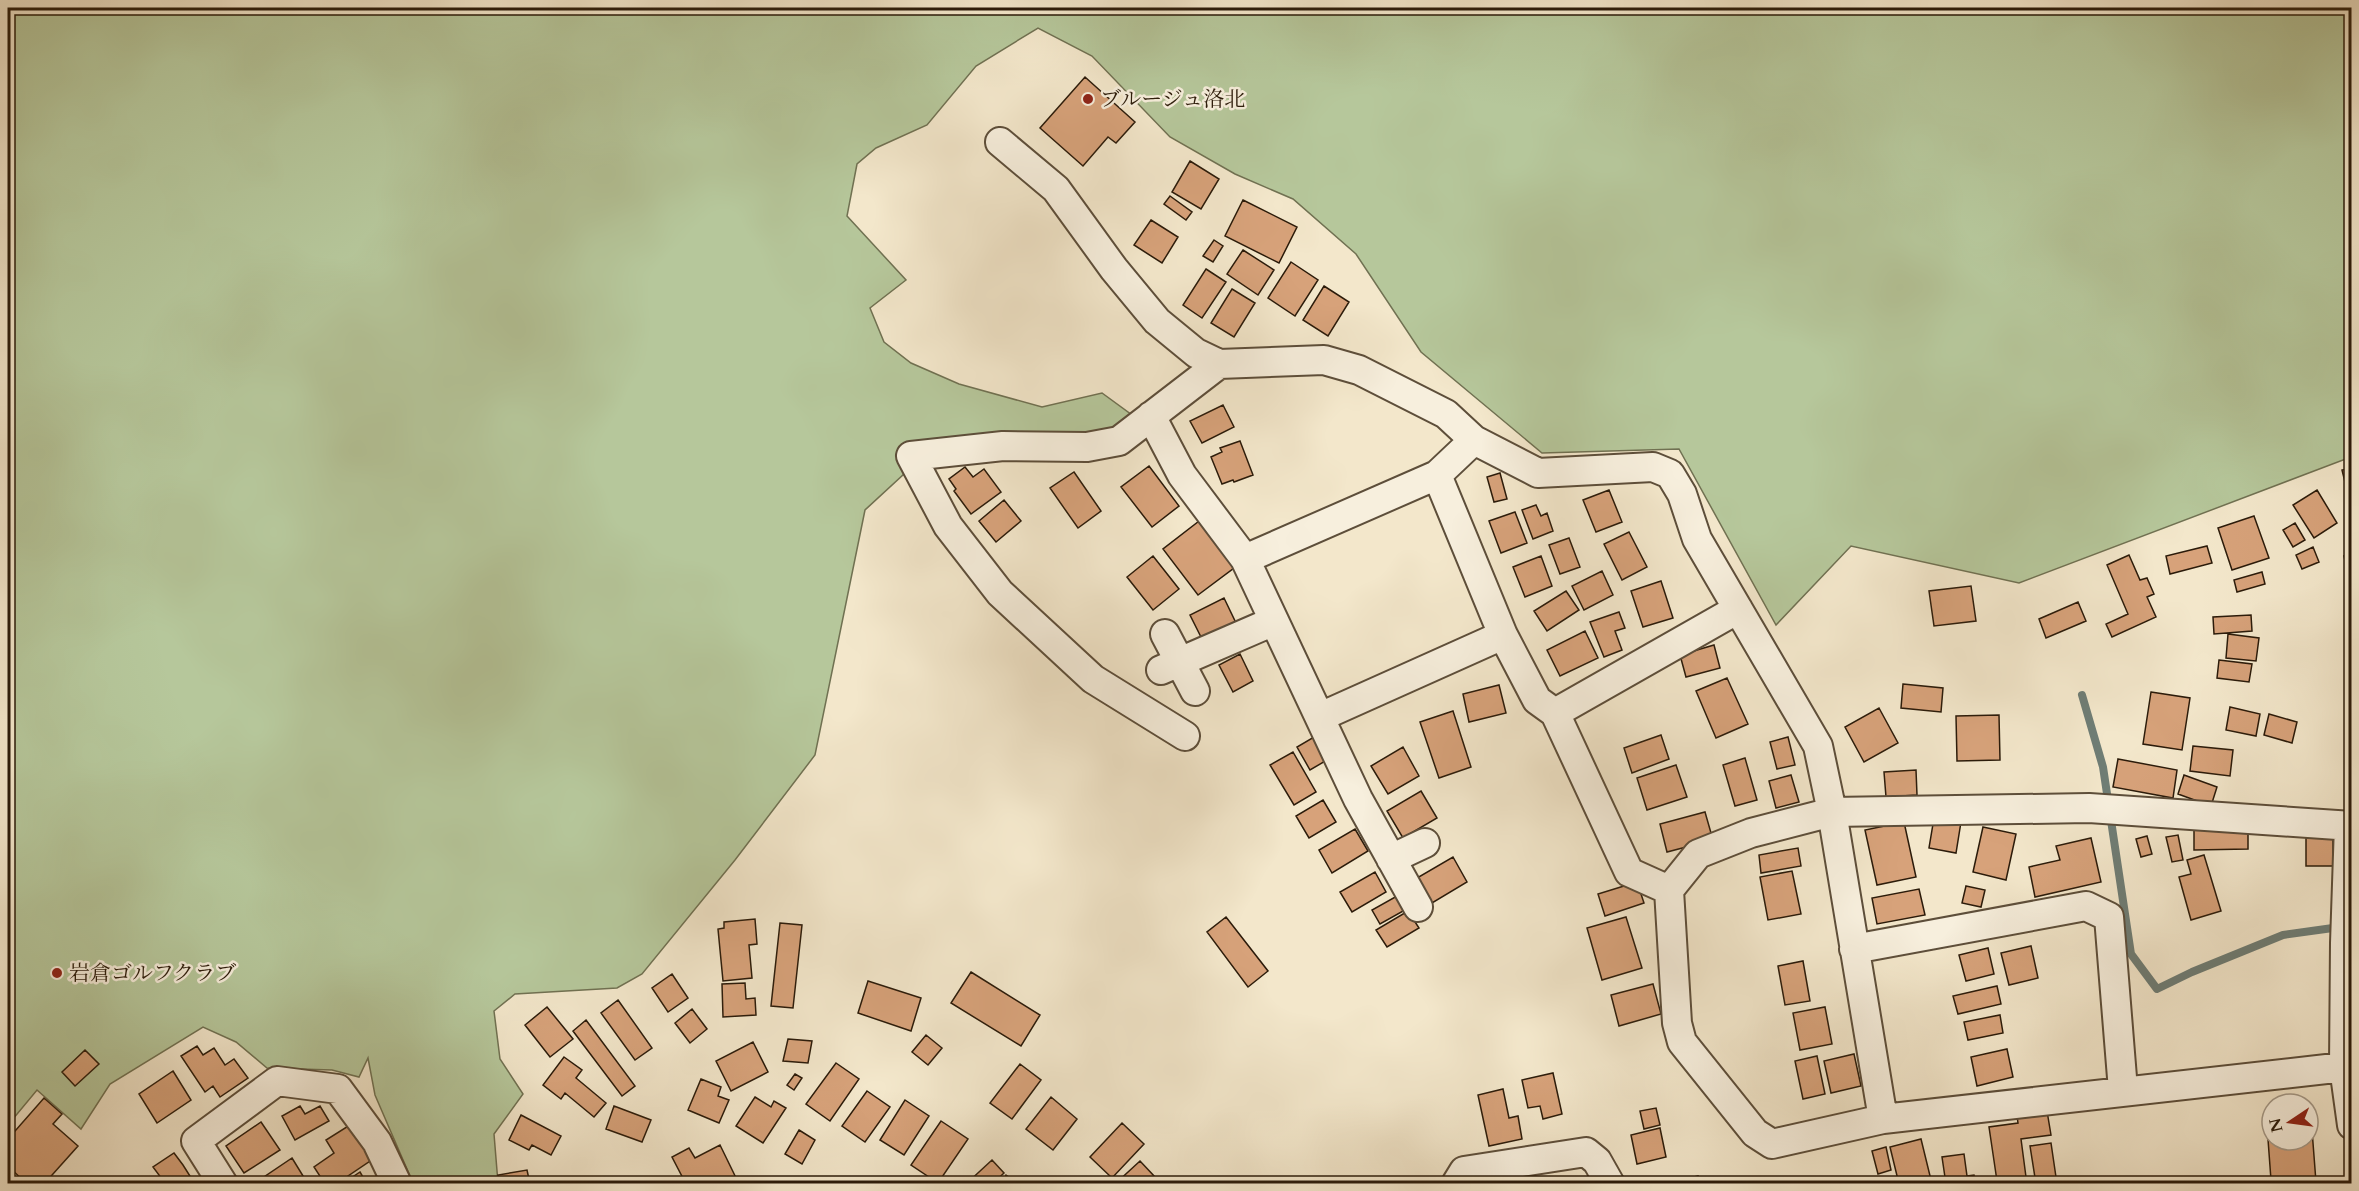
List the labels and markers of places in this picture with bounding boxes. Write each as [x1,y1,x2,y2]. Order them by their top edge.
place label: ブルージュ洛北 [1100,85,1245,114]
marker: ブルージュ洛北 [1081,92,1095,106]
place label: 岩倉ゴルフクラブ [69,959,236,988]
marker: 岩倉ゴルフクラブ [50,966,64,980]

